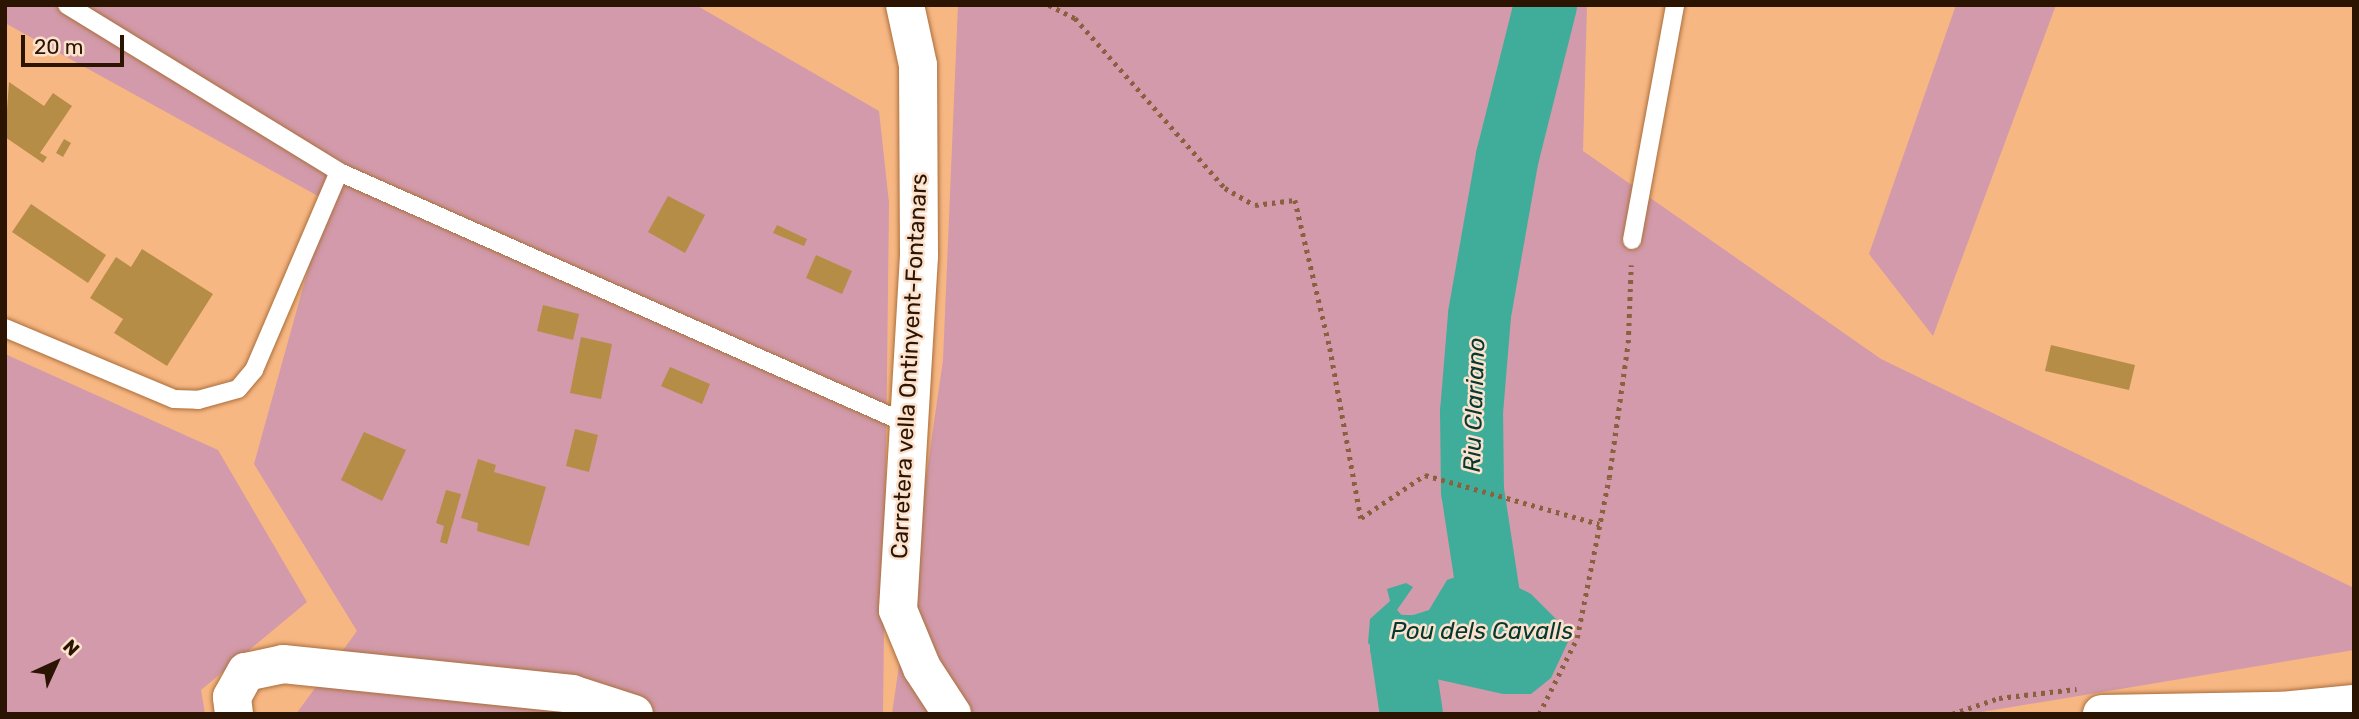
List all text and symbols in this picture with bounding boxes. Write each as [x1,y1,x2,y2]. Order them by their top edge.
scale bar [24,21,128,65]
text: 20 m [34,34,83,59]
street label: Carretera vella Ontinyent-Fontanars [885,172,933,560]
water label: Riu Clariano [1458,337,1492,473]
water label: Pou dels Cavalls [1391,618,1573,646]
north arrow [21,628,91,698]
text: N [58,635,84,661]

